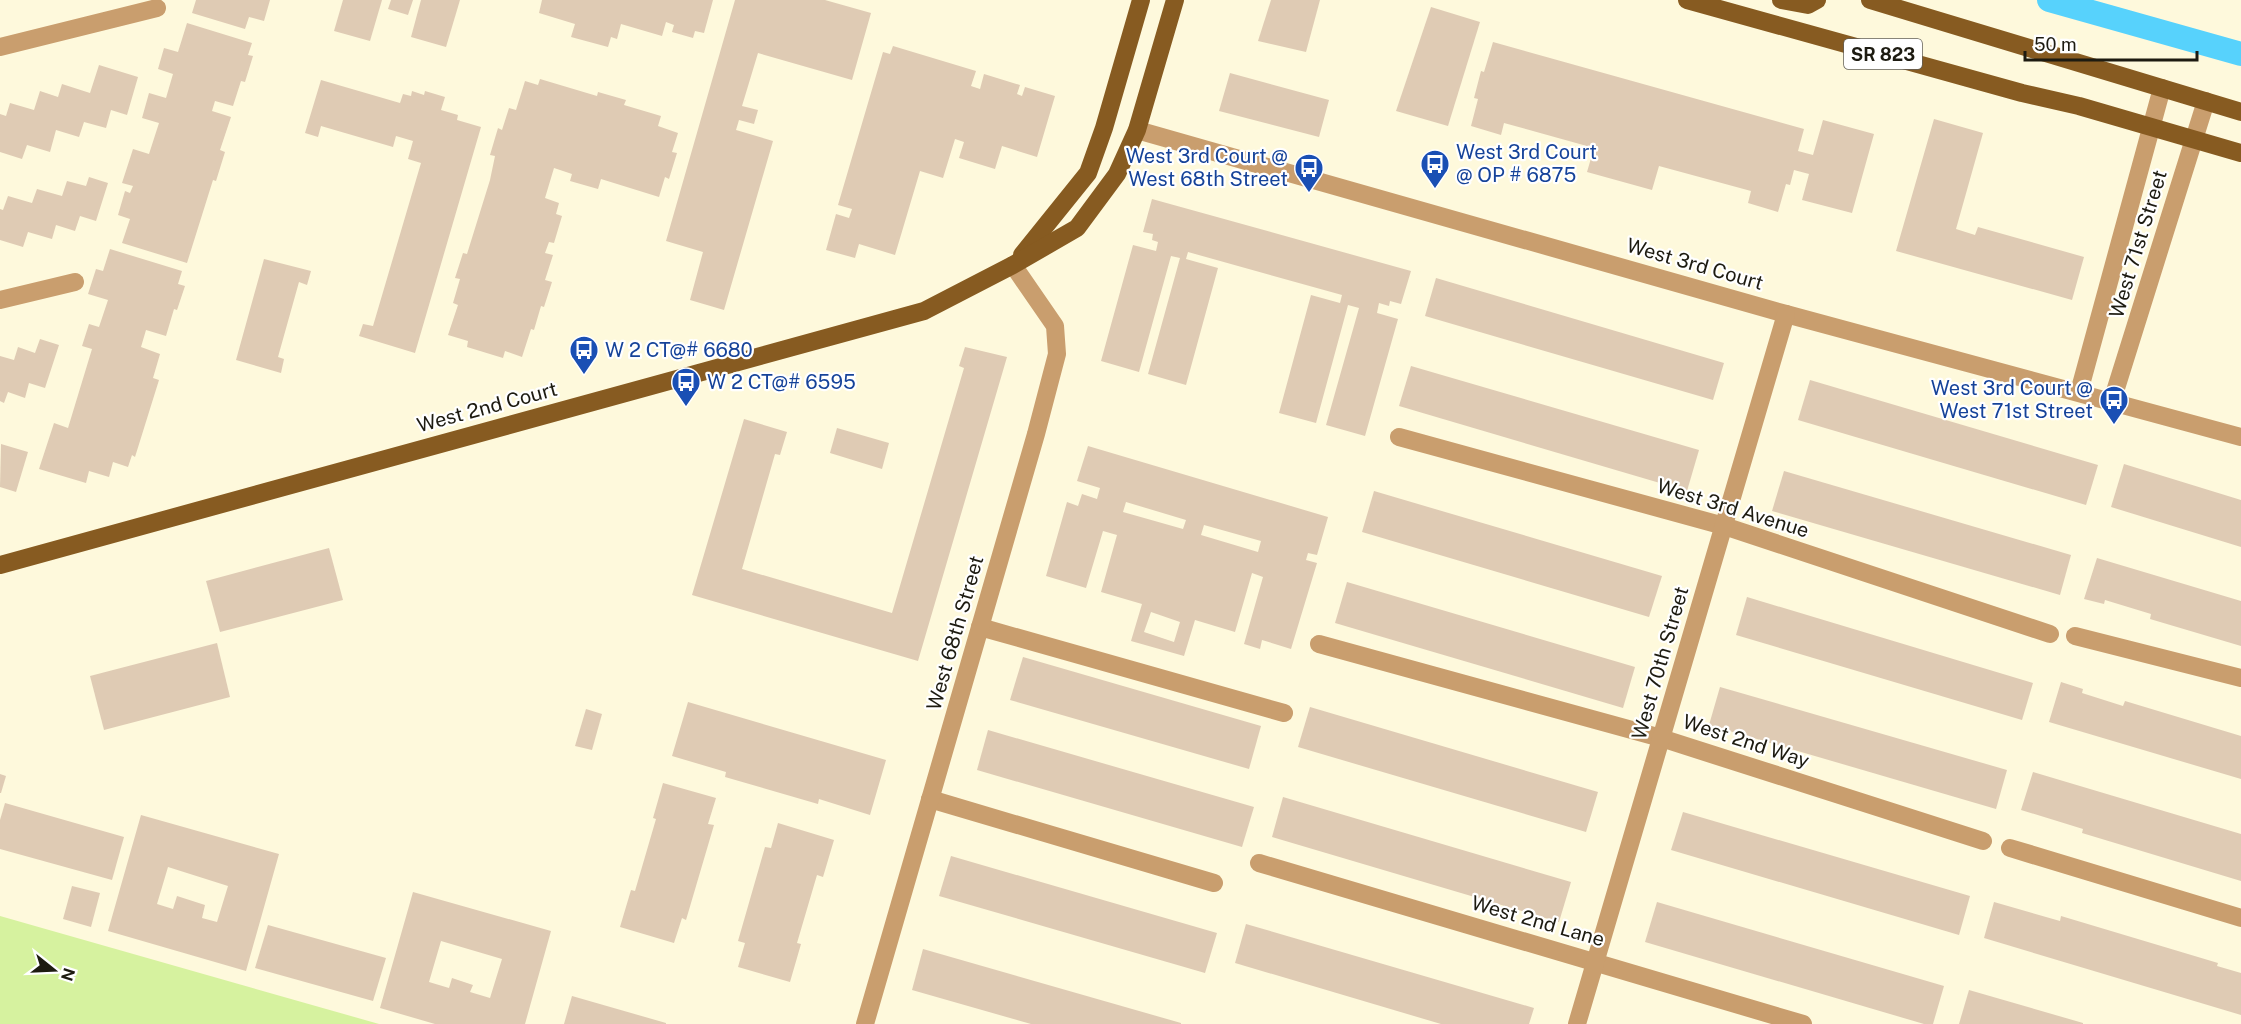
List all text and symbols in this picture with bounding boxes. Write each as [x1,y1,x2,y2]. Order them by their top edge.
scale bar [2025,24,2198,62]
text: 50 m [2034,34,2077,55]
road number: SR 823 [1844,39,1922,69]
place label: West 3rd Court @ OP # 6875 [1456,140,1597,187]
place label: West 3rd Court @ West 68th Street [1126,144,1288,191]
bus stop icon: West 3rd Court @ OP # 6875 [1419,148,1451,190]
bus stop icon: West 3rd Court @ West 68th Street [1293,152,1325,194]
street label: West 71st Street [2104,167,2172,321]
street label: West 3rd Court [1624,233,1766,295]
bus stop icon: W 2 CT@# 6680 [568,334,600,376]
place label: W 2 CT@# 6680 [605,338,753,362]
bus stop icon: W 2 CT@# 6595 [670,366,702,408]
place label: W 2 CT@# 6595 [707,370,856,394]
place label: West 3rd Court @ West 71st Street [1931,376,2093,423]
street label: West 2nd Court [414,377,560,437]
bus stop icon: West 3rd Court @ West 71st Street [2098,384,2130,426]
street label: West 3rd Avenue [1654,473,1812,543]
street label: West 68th Street [921,553,989,713]
street label: West 70th Street [1627,584,1693,742]
street label: West 2nd Way [1680,709,1812,773]
street label: West 2nd Lane [1469,891,1607,951]
north arrow [24,940,84,1000]
text: N [57,966,79,983]

